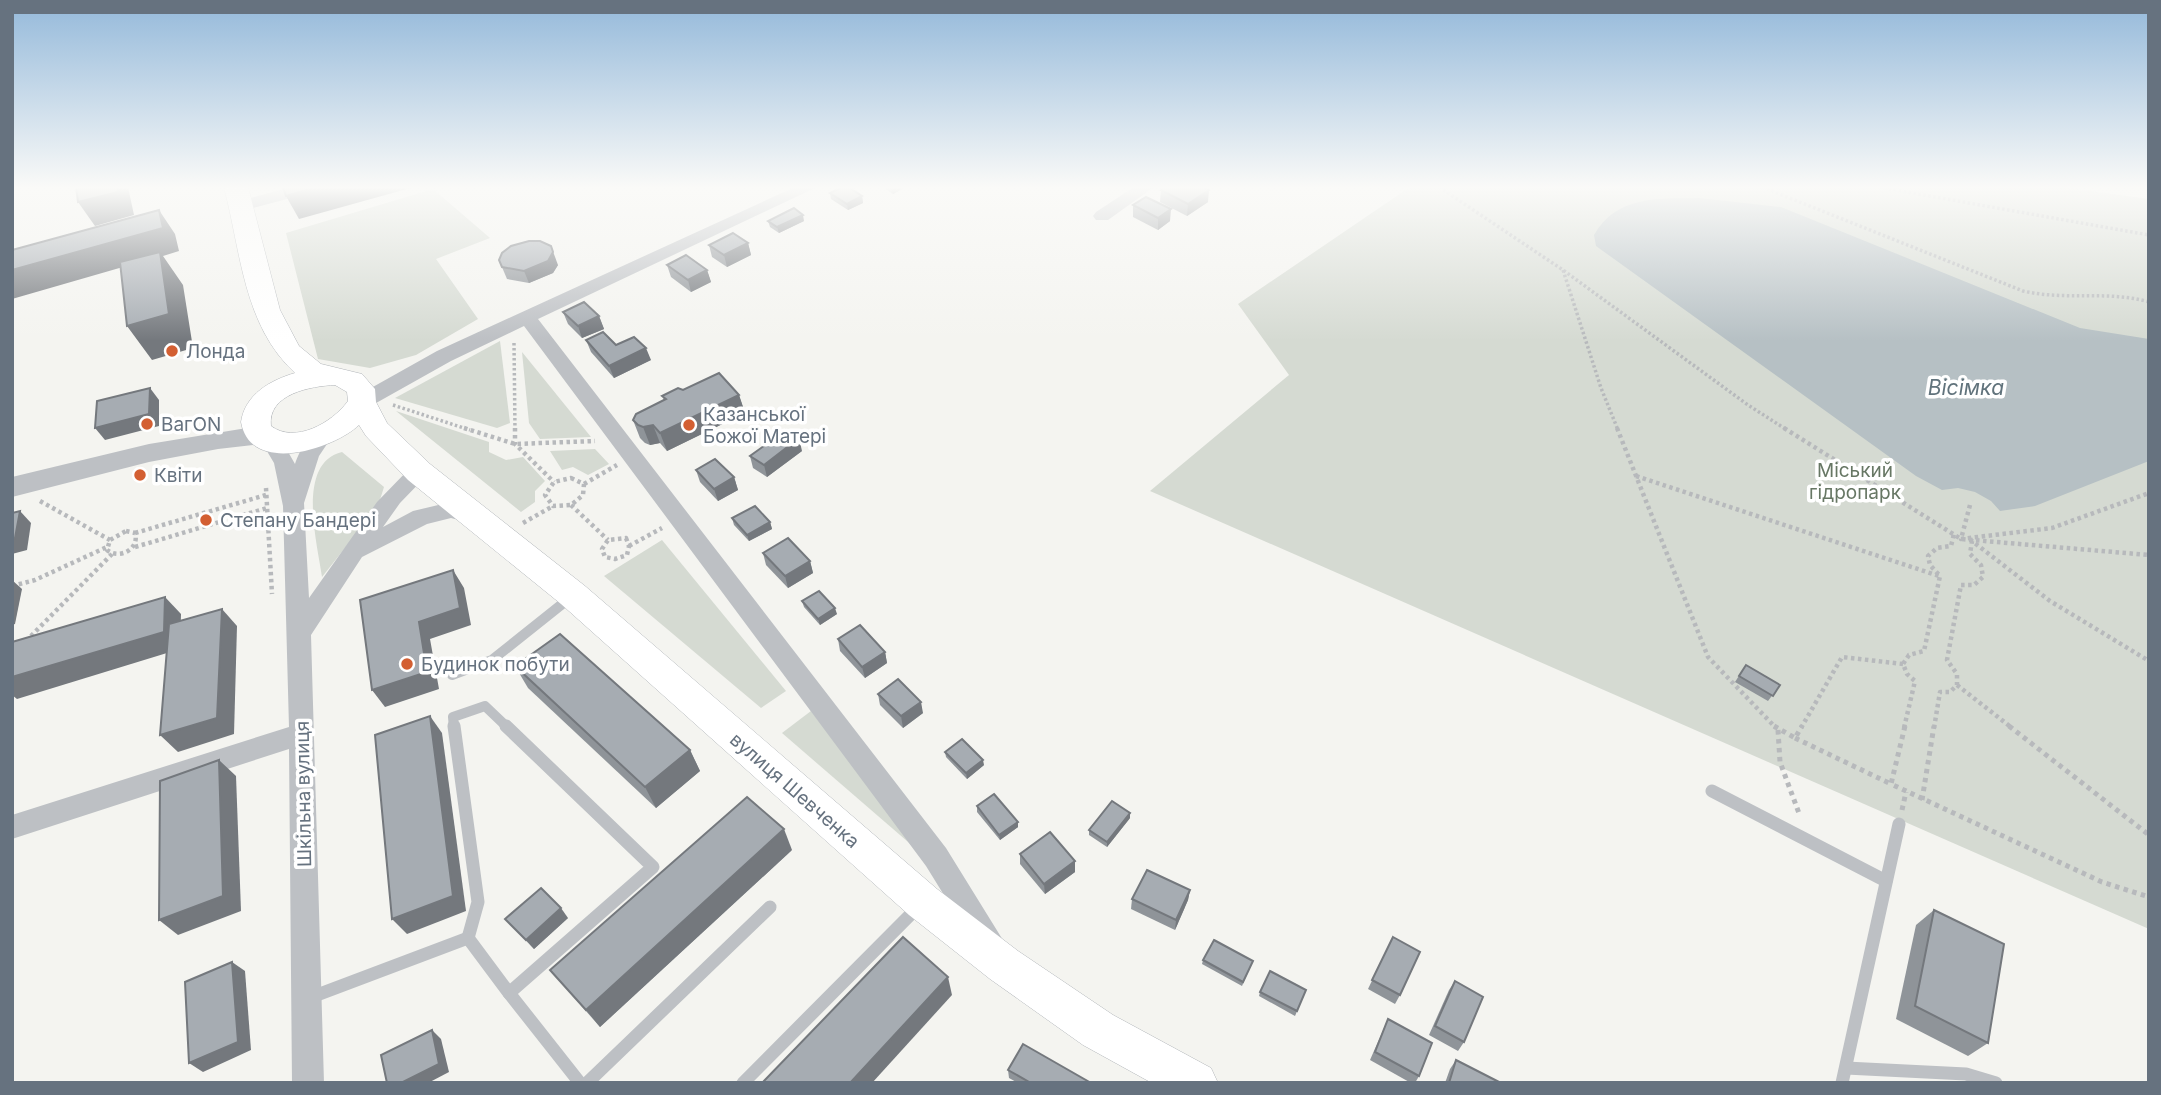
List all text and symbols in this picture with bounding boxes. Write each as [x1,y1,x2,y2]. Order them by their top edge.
place label: Лонда [186,340,245,363]
marker: Лонда [164,343,180,359]
water label: Вісімка [1928,375,2004,400]
place label: Казанської Божої Матері [703,403,826,448]
place label: ВагON [161,413,221,436]
marker: ВагON [139,416,155,432]
marker: Казанської Божої Матері [681,417,697,433]
park label: Міський гідропарк [1809,459,1902,504]
place label: Квiти [154,464,202,487]
marker: Квiти [132,467,148,483]
place label: Степану Бандері [220,509,376,532]
marker: Степану Бандері [198,512,214,528]
place label: Будинок побути [421,653,570,676]
marker: Будинок побути [399,656,415,672]
street label: Шкільна вулиця [291,721,316,867]
street label: вулиця Шевченка [725,728,864,853]

